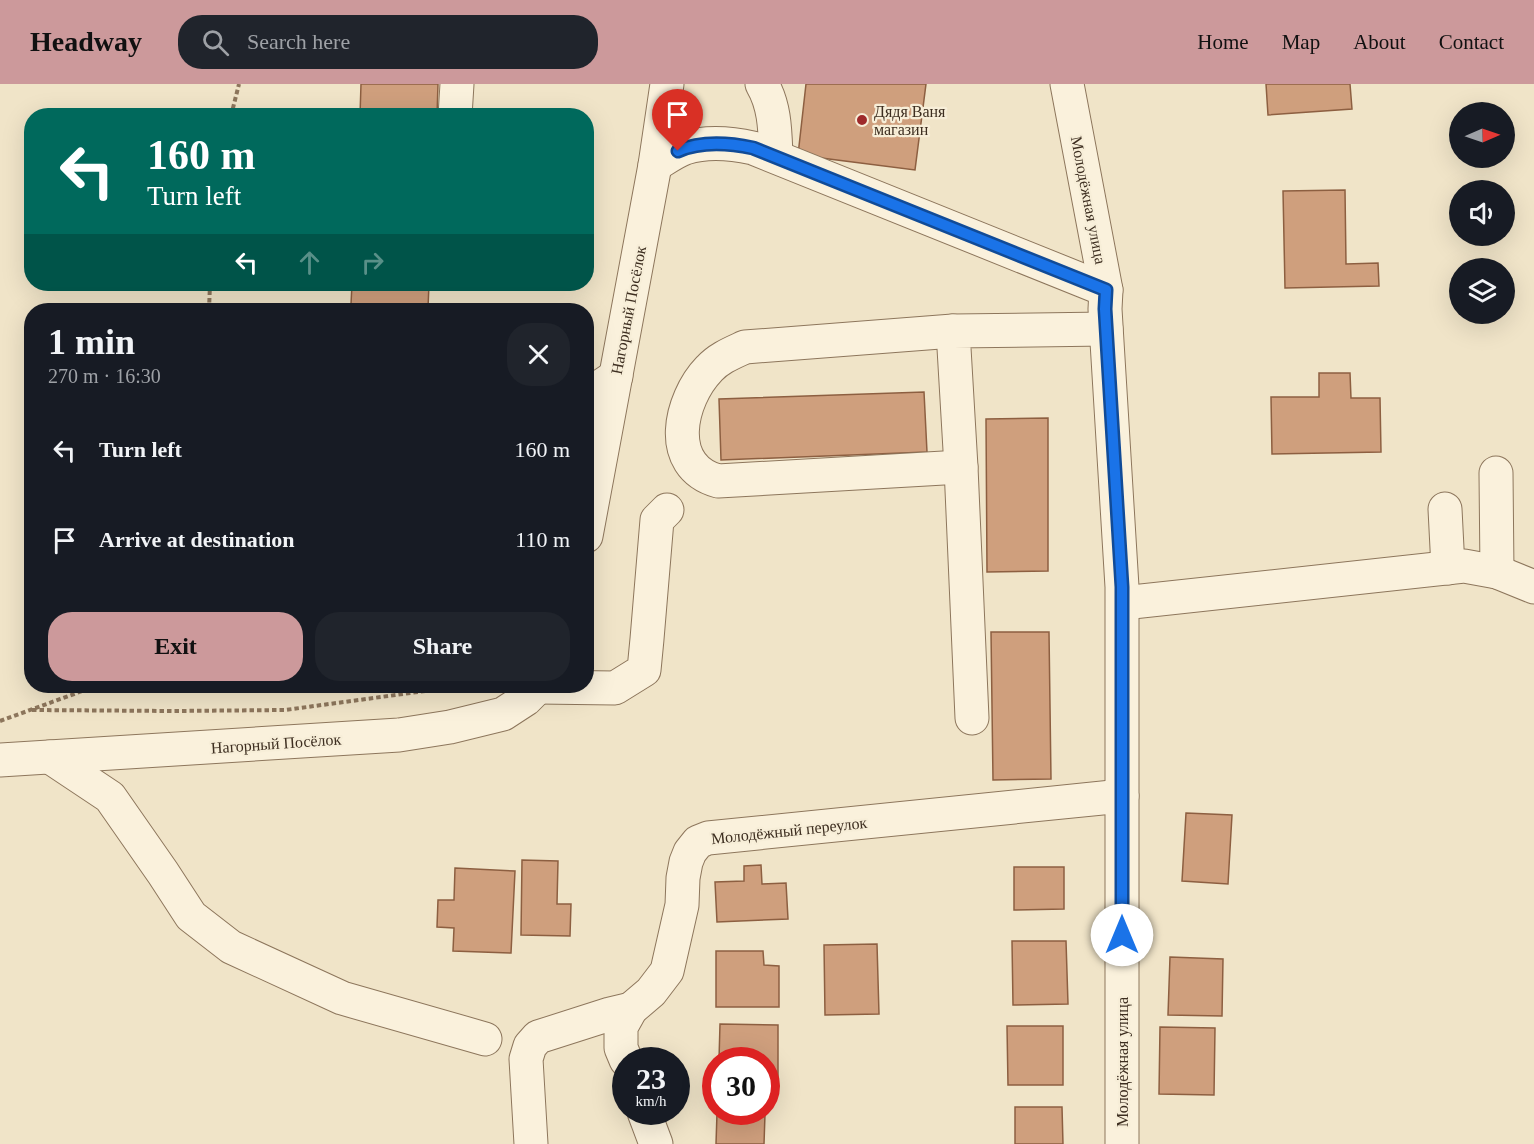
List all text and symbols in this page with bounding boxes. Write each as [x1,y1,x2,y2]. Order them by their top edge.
search box [178,15,598,69]
text: Headway [30,26,142,57]
icon: search [199,26,232,59]
text: Search here [247,29,350,54]
text: Home [1197,30,1249,54]
text: Map [1282,30,1320,54]
text: About [1353,30,1406,54]
text: Contact [1439,30,1504,54]
pin [652,89,703,151]
icon: arrive [661,98,694,131]
north arrow [1449,102,1515,168]
map controls [1449,102,1515,324]
place label: Дядя Ваня магазин [874,103,946,138]
marker: Дядя Ваня магазин [855,113,869,127]
icon: left [48,132,126,210]
text: 160 m [147,132,256,178]
street label: Молодёжная улица [1067,135,1109,266]
button: sound [1449,180,1515,246]
text: Turn left [147,181,241,211]
street label: Нагорный Посёлок [608,244,650,376]
icon: left [230,246,263,279]
icon: ahead [293,246,326,279]
icon: right [356,246,389,279]
button: layers [1449,258,1515,324]
text: 1 min [48,322,135,362]
button: close [507,323,570,386]
text: 270 m · 16:30 [48,365,161,387]
icon: left [48,434,81,467]
text: Turn left [99,437,182,462]
text: 160 m [514,437,570,462]
icon: arrive [48,524,81,557]
text: Arrive at destination [99,527,295,552]
text: 110 m [515,527,570,552]
button: Exit [48,612,303,681]
button: Share [315,612,570,681]
street label: Нагорный Посёлок [210,730,342,758]
street label: Молодёжный переулок [710,814,868,848]
position arrow [1090,903,1154,967]
street label: Молодёжная улица [1114,997,1132,1127]
speed limit sign: 30 [702,1047,780,1125]
text: 23 [636,1062,666,1095]
text: km/h [636,1093,666,1109]

